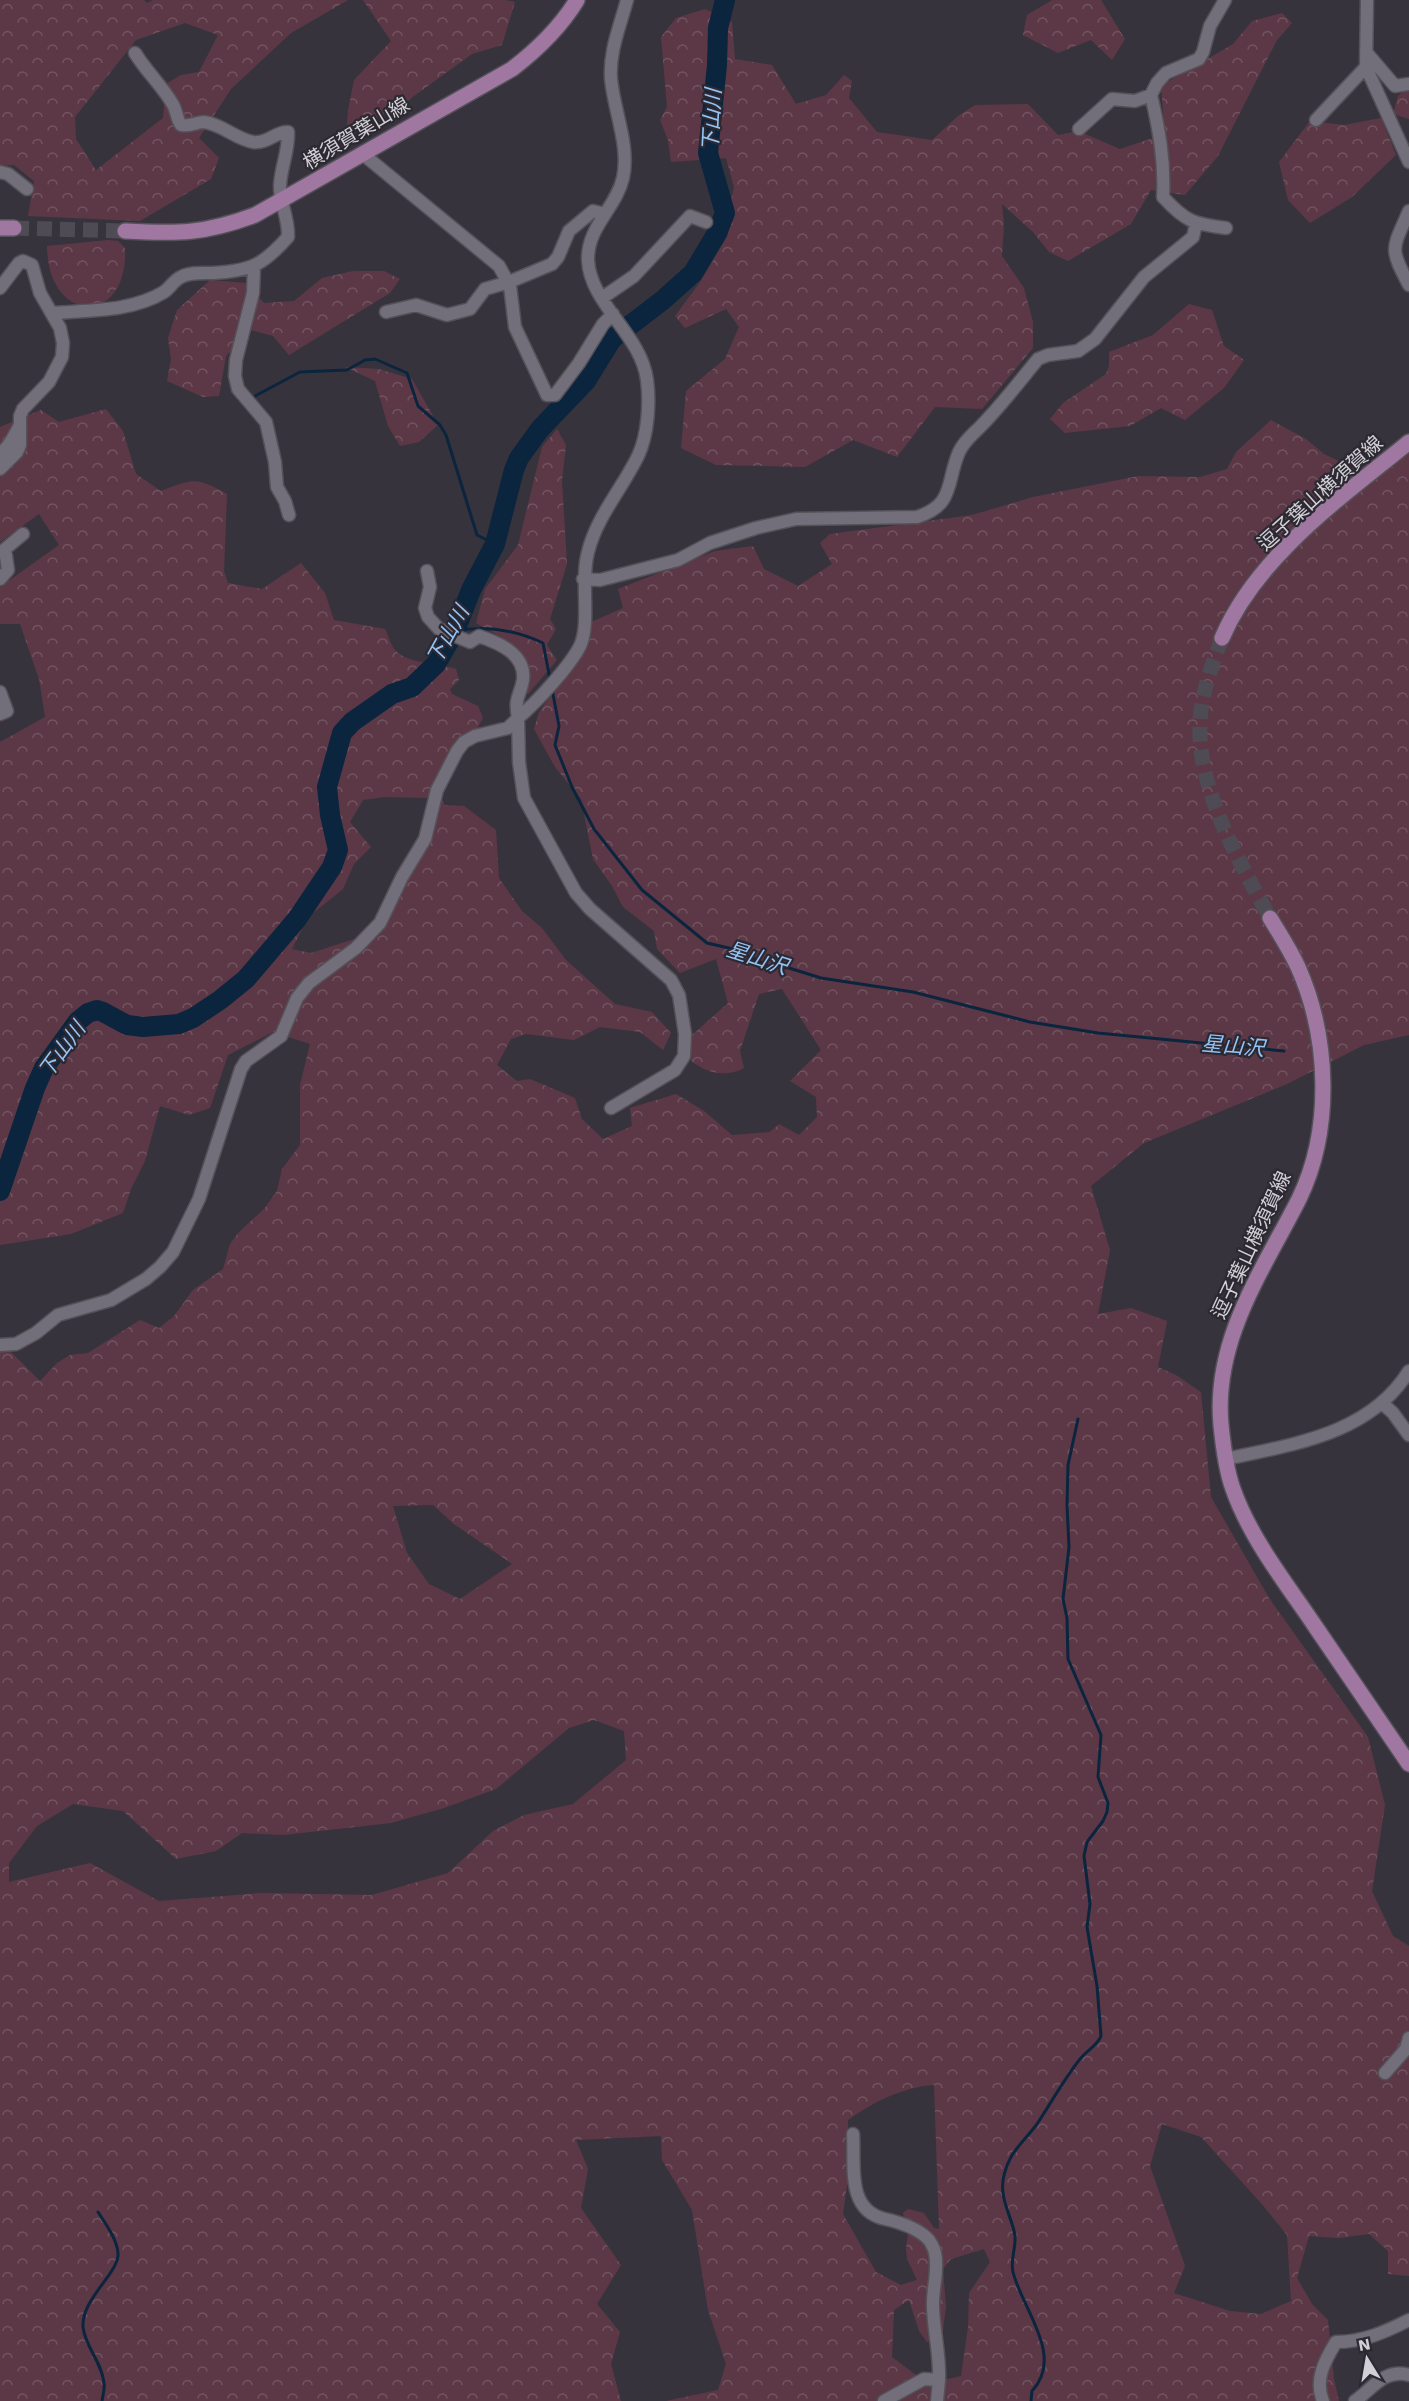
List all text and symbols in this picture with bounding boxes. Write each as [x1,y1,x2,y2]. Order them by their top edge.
water label: 下山川 [697,86,726,152]
street label: 横須賀葉山線 [298,92,414,174]
street label: 逗子葉山横須賀線 [1253,431,1387,555]
water label: 下山川 [421,599,475,668]
water label: 星山沢 [723,936,794,980]
water label: 下山川 [33,1015,91,1083]
water label: 星山沢 [1201,1030,1269,1061]
street label: 逗子葉山横須賀線 [1206,1167,1296,1323]
north arrow [1337,2329,1397,2389]
text: N [1357,2334,1372,2355]

